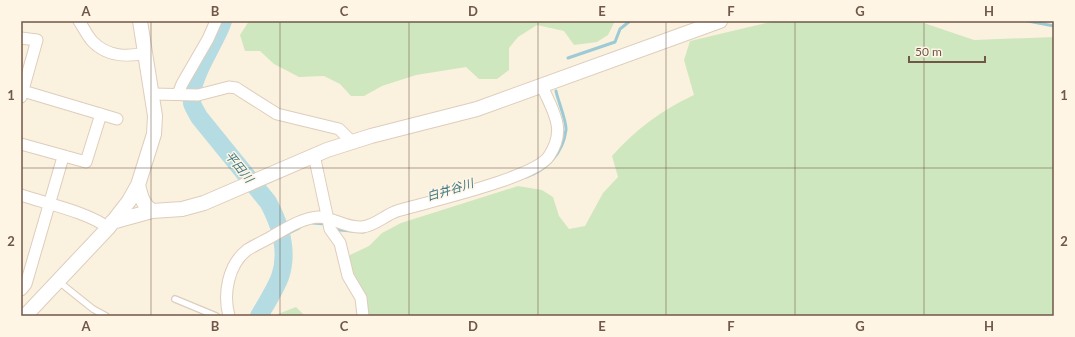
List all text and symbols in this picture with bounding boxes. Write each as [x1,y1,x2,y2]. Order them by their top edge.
text: A [80,3,91,19]
text: B [211,3,220,19]
text: C [340,3,349,19]
text: D [468,3,478,19]
text: E [598,3,606,19]
text: F [727,3,735,19]
text: G [855,3,865,19]
text: H [984,3,994,19]
scale bar [909,38,985,64]
text: 50 m [915,44,942,59]
text: 1 [7,87,15,103]
text: 1 [1060,87,1068,103]
water label: 平田川 [222,148,258,187]
water label: 白井谷川 [425,175,477,204]
text: 2 [7,233,15,249]
text: 2 [1060,233,1068,249]
text: A [80,318,91,334]
text: B [211,318,220,334]
text: C [340,318,349,334]
text: D [468,318,478,334]
text: E [598,318,606,334]
text: F [727,318,735,334]
text: G [855,318,865,334]
text: H [984,318,994,334]

